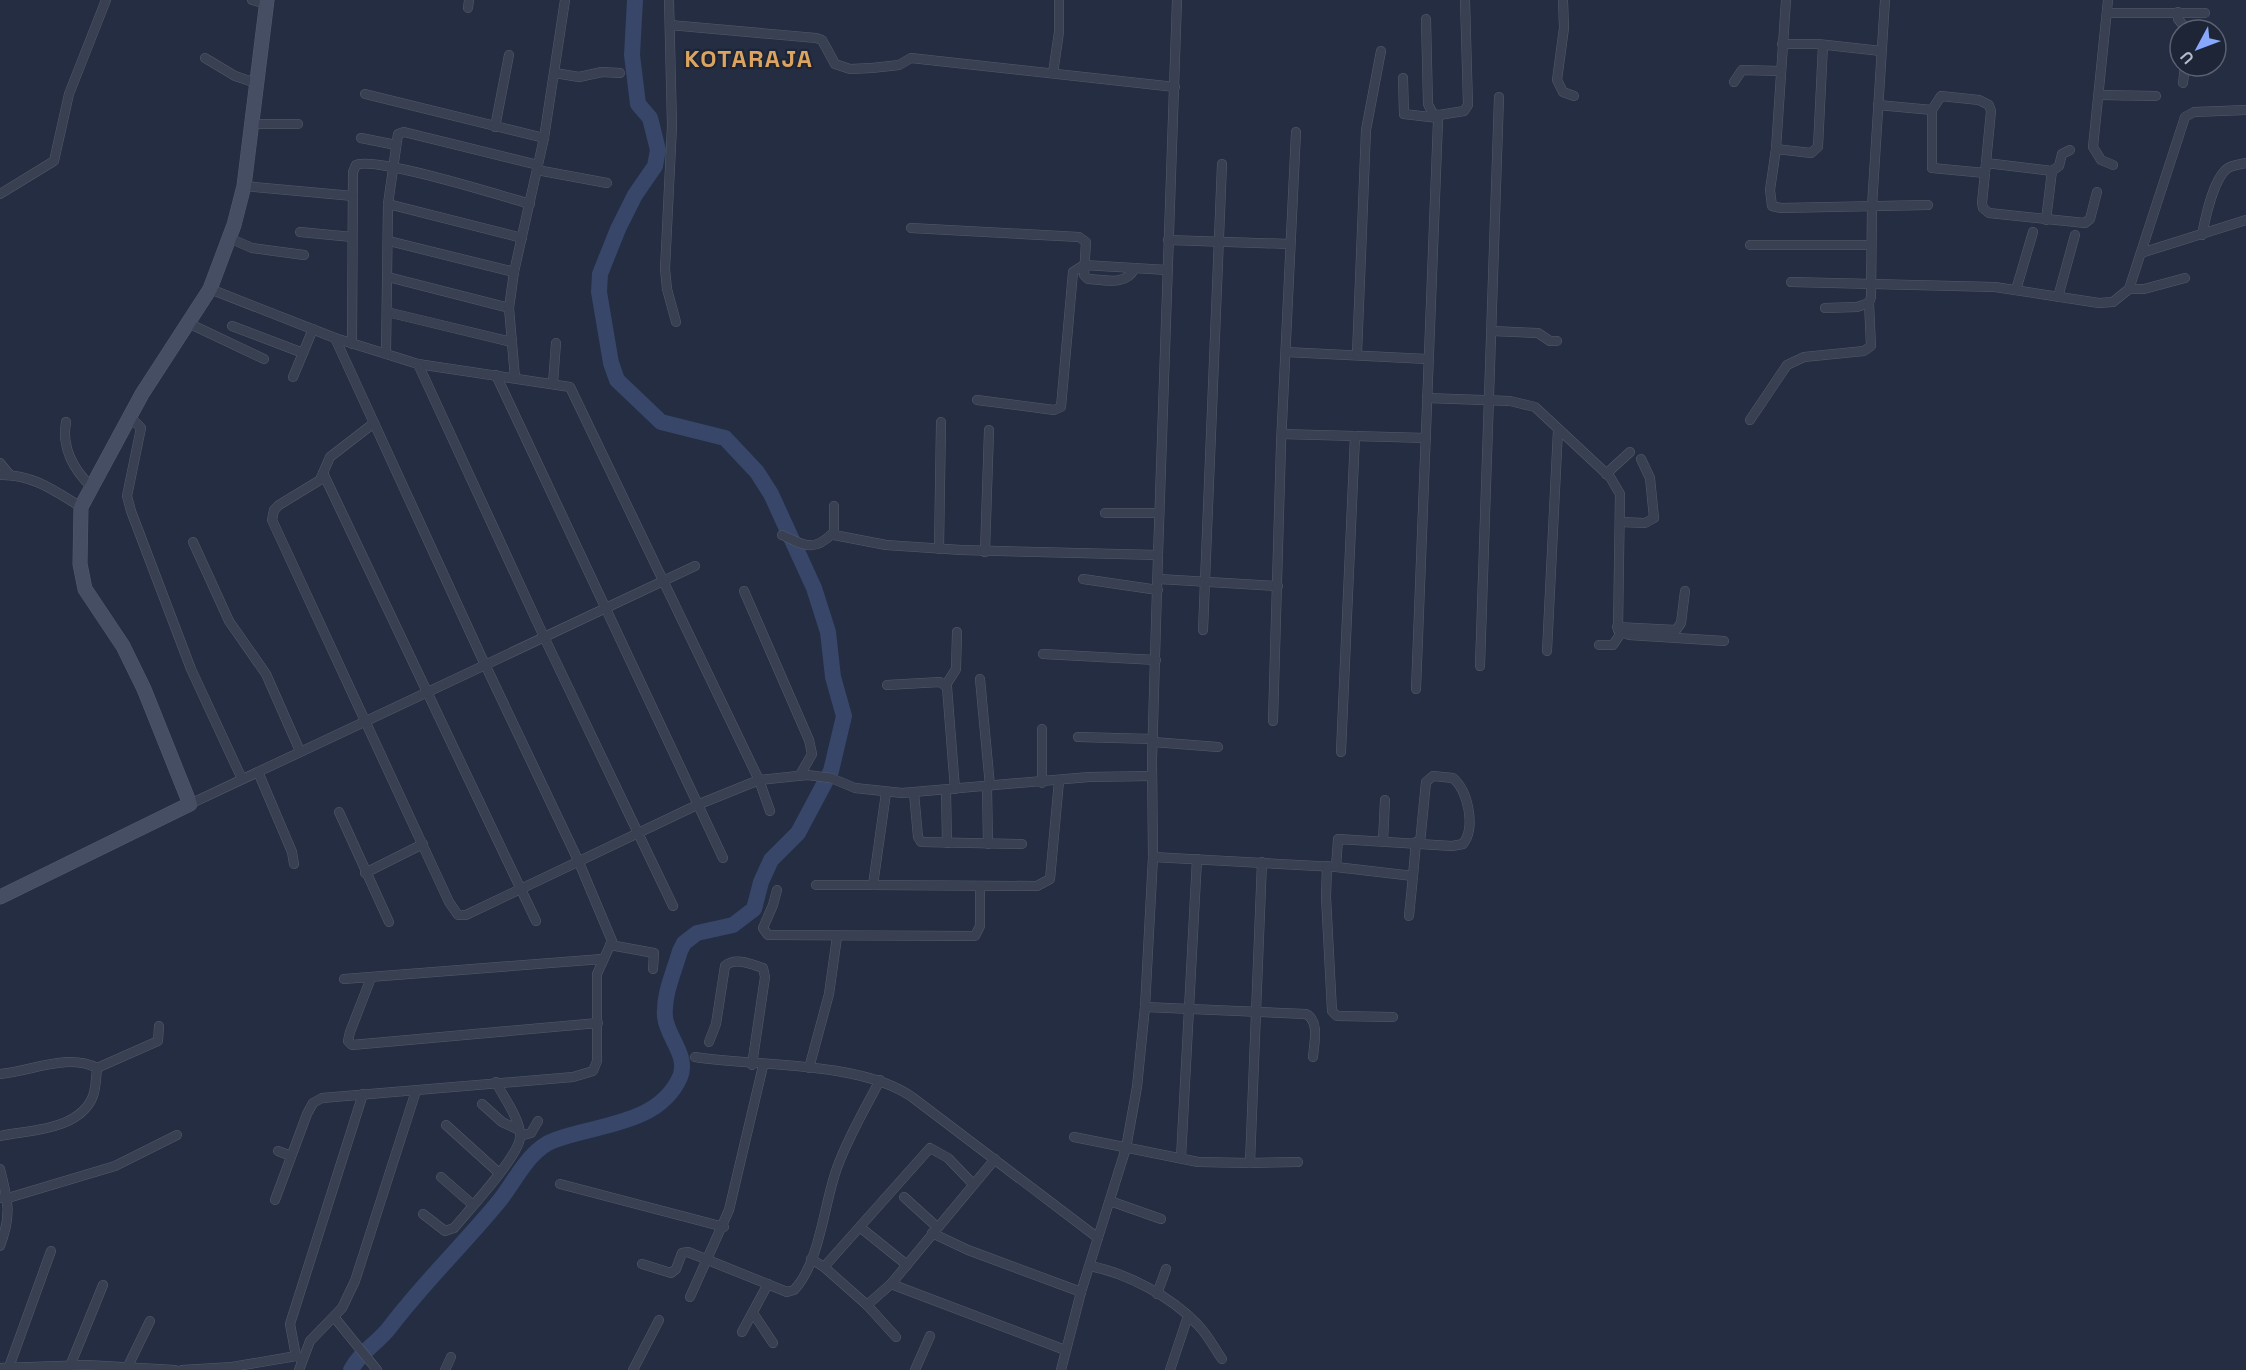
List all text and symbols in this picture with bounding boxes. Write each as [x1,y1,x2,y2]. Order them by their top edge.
north arrow [2168,18,2228,78]
district label: KOTARAJA [685,43,813,74]
text: U [2176,47,2199,68]

